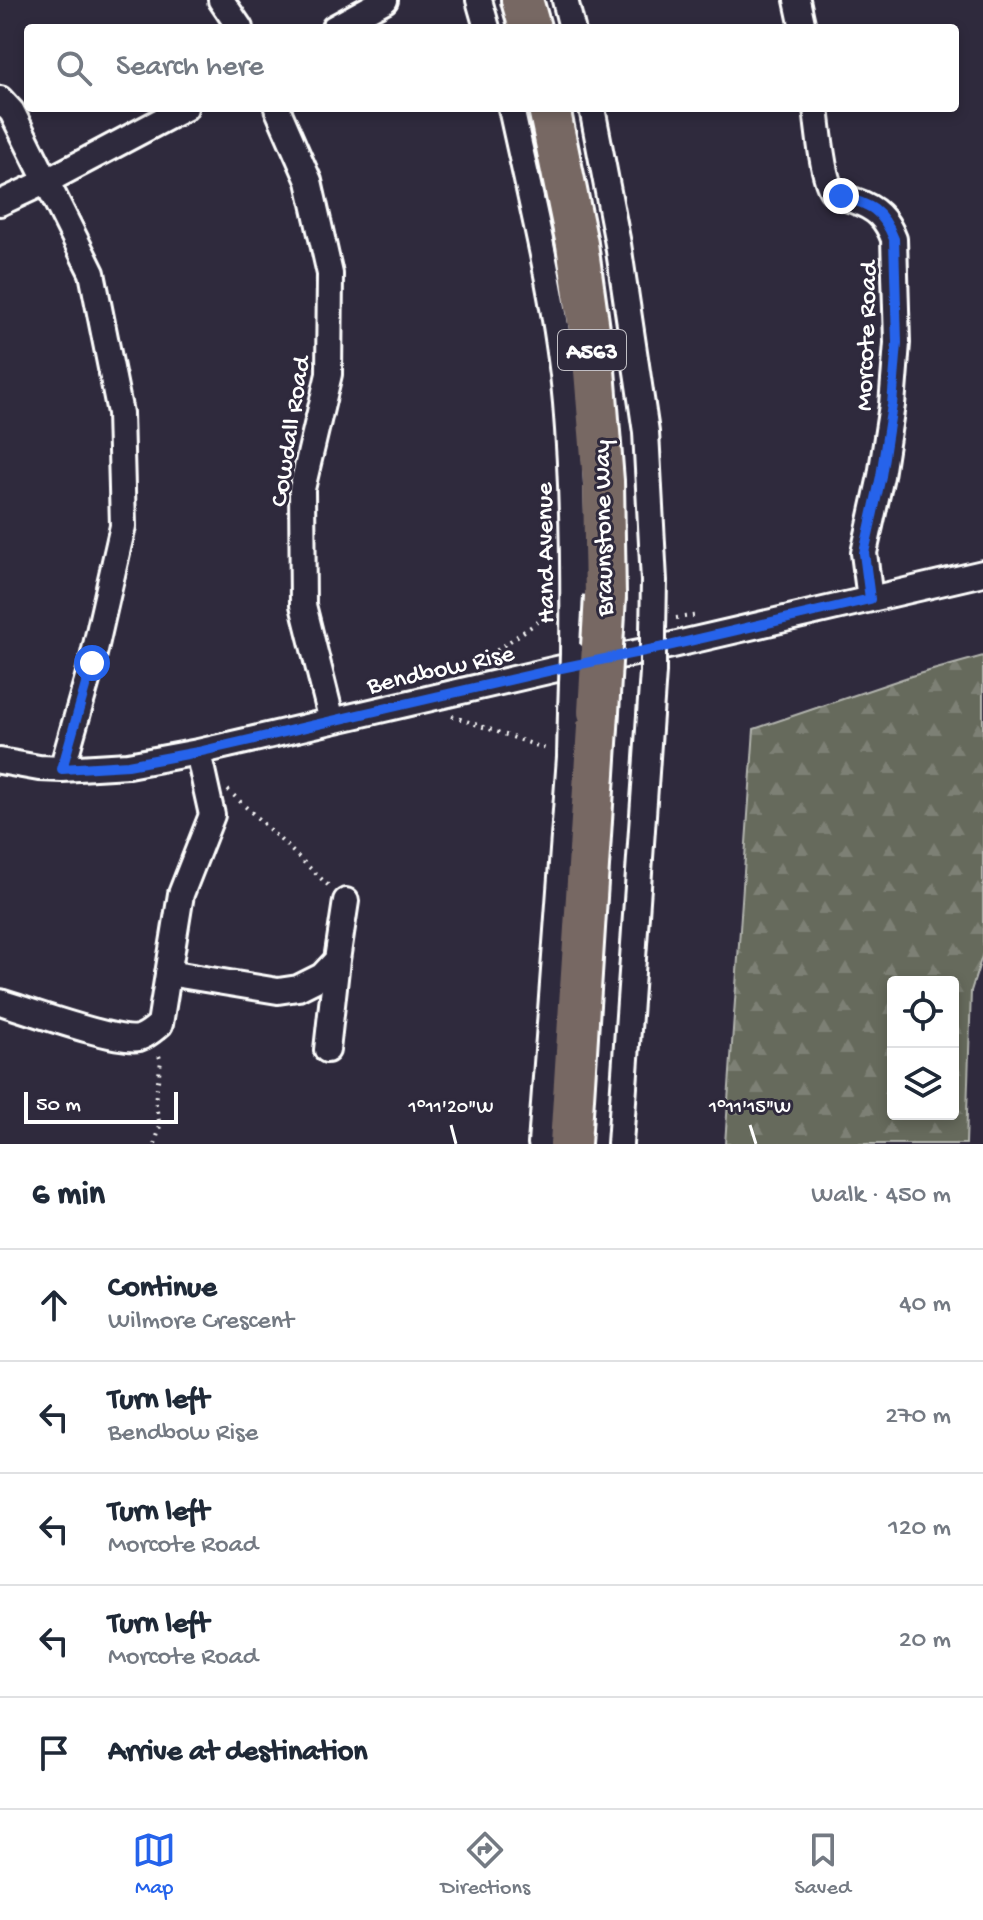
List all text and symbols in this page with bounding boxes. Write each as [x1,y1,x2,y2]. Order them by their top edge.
search box [24,24,959,112]
icon: search [52,46,96,90]
text: Search here [116,51,264,86]
route end [823,178,859,214]
street label: Morcote Road [850,259,887,412]
road number: A563 [558,330,626,370]
street label: Cowdall Road [265,353,320,509]
street label: Braunstone Way [588,439,623,617]
street label: Hand Avenue [531,481,564,624]
street label: Bendbow Rise [363,639,518,704]
route start [74,645,110,681]
map controls [887,976,959,1120]
button: locate [887,976,959,1048]
button: layers [887,1048,959,1120]
scale bar [24,1088,178,1124]
text: 50 m [36,1093,81,1119]
text: 1°11'20"W [408,1097,493,1120]
text: 1°11'15"W [708,1097,791,1120]
text: 6 min [32,1176,105,1216]
text: Walk · 450 m [811,1181,951,1212]
text: Continue [108,1272,217,1307]
icon: ahead [32,1283,76,1327]
text: 40 m [899,1290,951,1321]
text: Wilmore Crescent [108,1307,294,1338]
text: Turn left [108,1384,209,1419]
icon: left [32,1395,76,1439]
text: 270 m [885,1402,951,1433]
text: Bendbow Rise [108,1419,258,1450]
text: Turn left [108,1496,209,1531]
icon: left [32,1507,76,1551]
text: 120 m [888,1514,951,1545]
text: Morcote Road [108,1531,258,1562]
text: Turn left [108,1608,209,1643]
icon: left [32,1619,76,1663]
text: 20 m [899,1626,951,1657]
text: Morcote Road [108,1643,258,1674]
icon: arrive [32,1731,76,1775]
text: Arrive at destination [108,1736,368,1771]
tab: Map [132,1828,176,1902]
tab: Directions [441,1828,530,1902]
tab: Saved [794,1828,851,1902]

